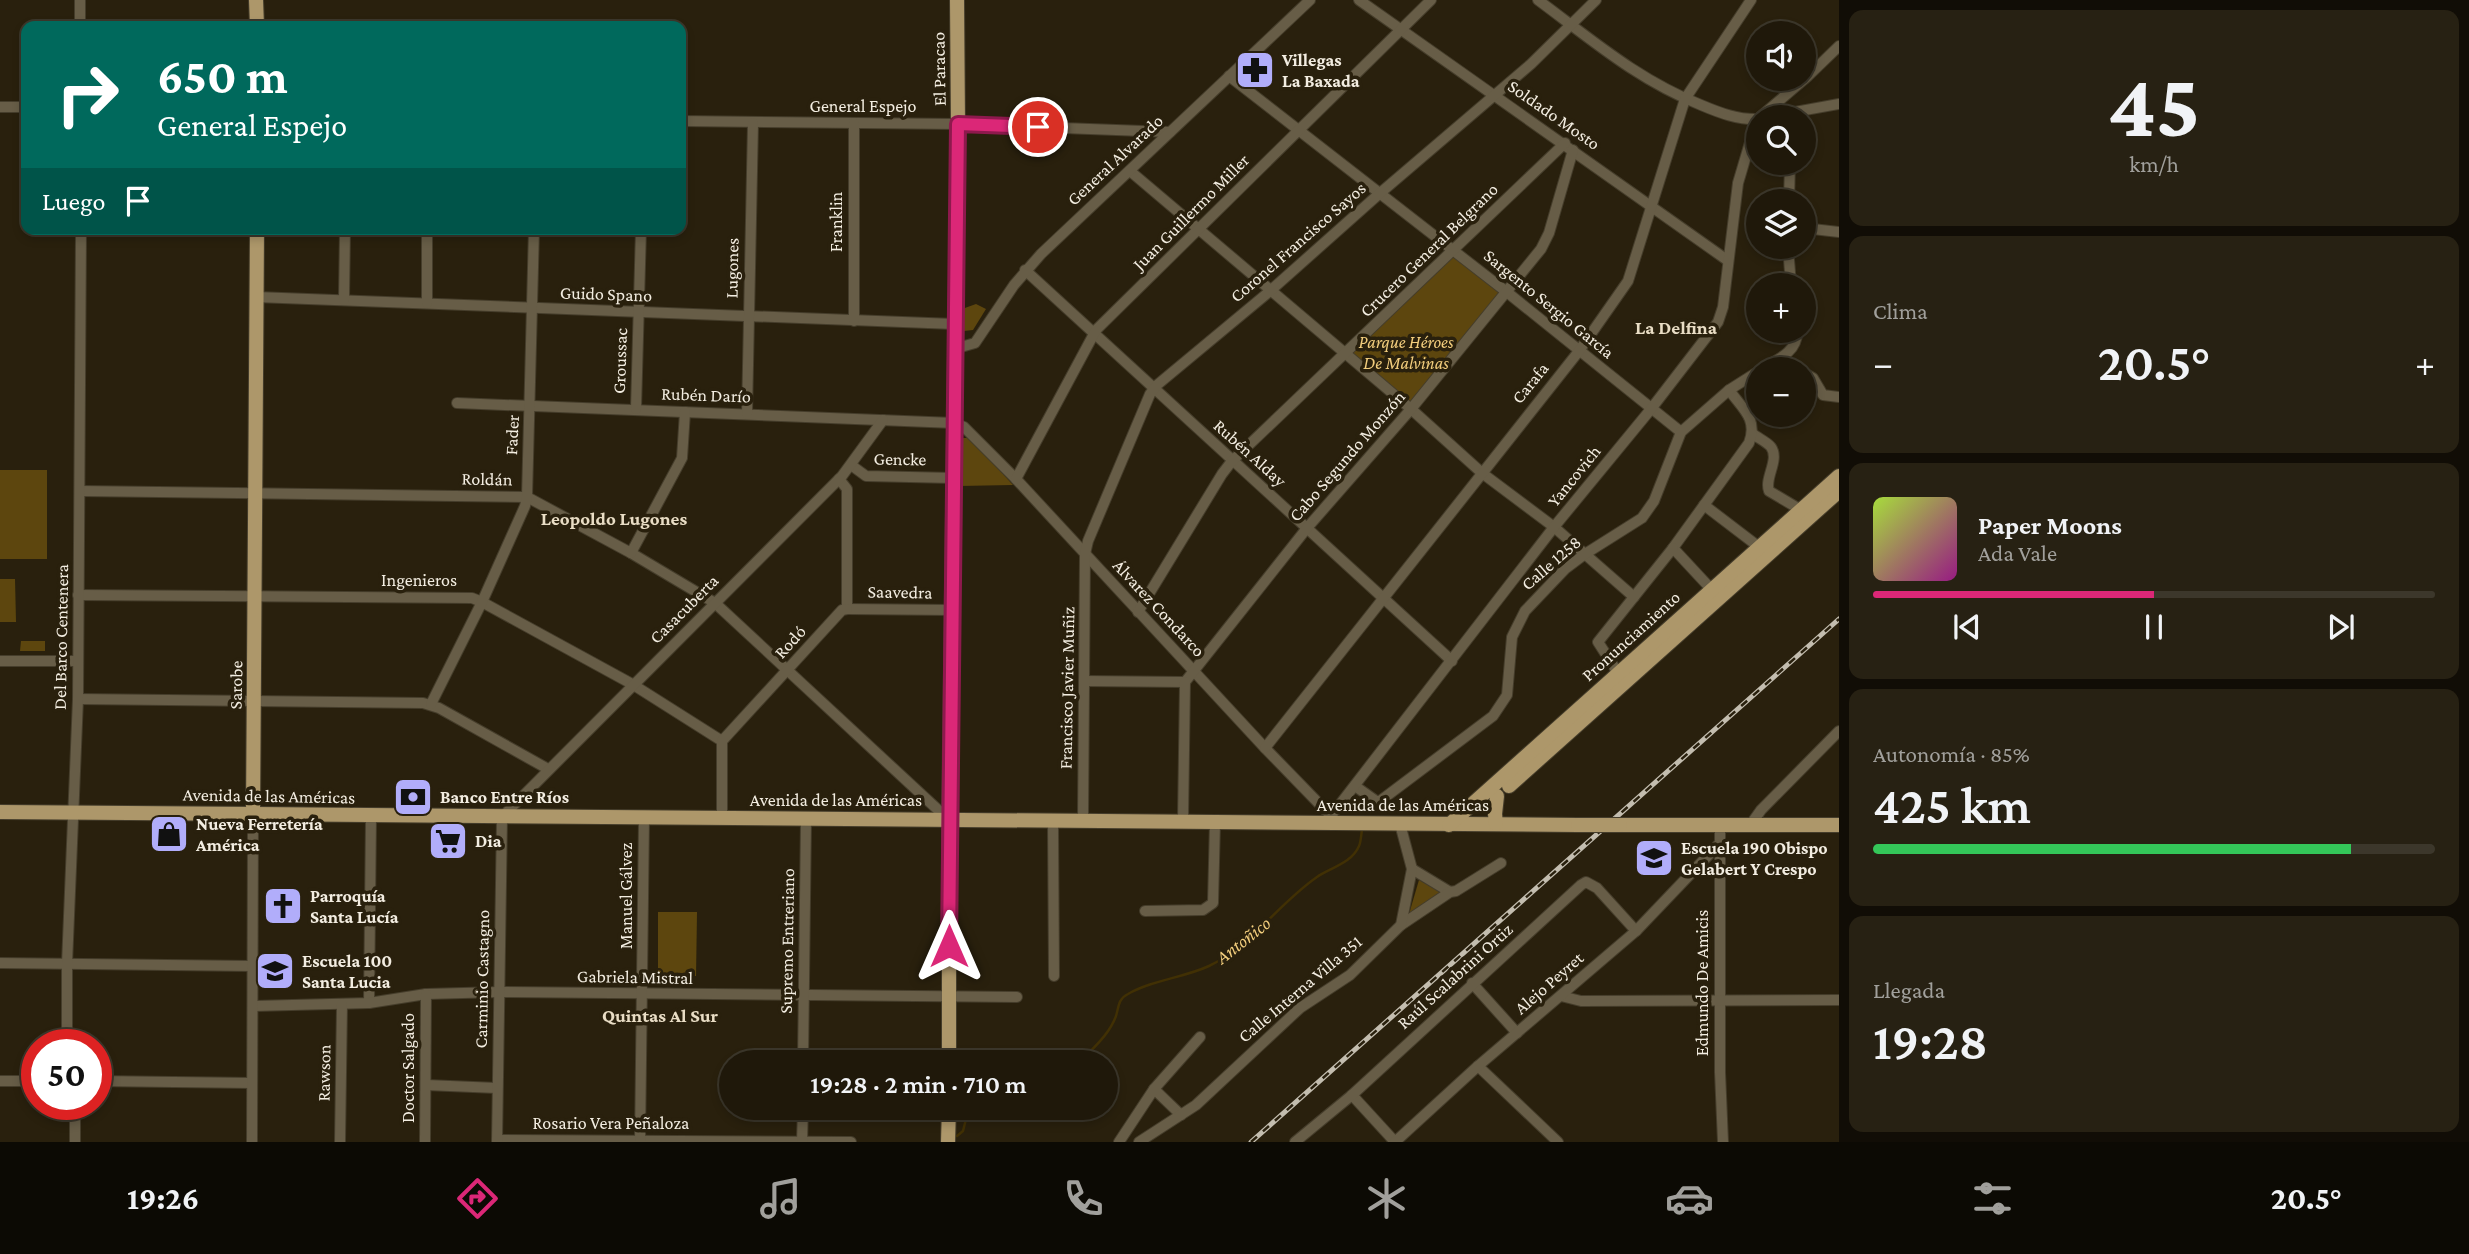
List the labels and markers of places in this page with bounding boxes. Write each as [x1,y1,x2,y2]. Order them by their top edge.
pharmacy icon: Villegas La Baxada [1234,49,1276,91]
place label: Villegas La Baxada [1281,50,1360,91]
pin [1008,97,1068,157]
bank icon: Banco Entre Ríos [392,776,434,818]
place label: Banco Entre Ríos [440,787,569,807]
shop icon: Nueva Ferretería América [148,813,190,855]
place label: Nueva Ferretería América [195,814,323,855]
supermarket icon: Dia [427,820,469,862]
place label: Dia [475,831,502,851]
school or university icon: Escuela 190 Obispo Gelabert Y Crespo [1633,837,1675,879]
place label: Escuela 190 Obispo Gelabert Y Crespo [1681,838,1828,879]
church icon: Parroquía Santa Lucía [262,885,304,927]
place label: Parroquía Santa Lucía [310,886,399,927]
school or university icon: Escuela 100 Santa Lucia [254,950,296,992]
place label: Escuela 100 Santa Lucia [302,951,392,992]

